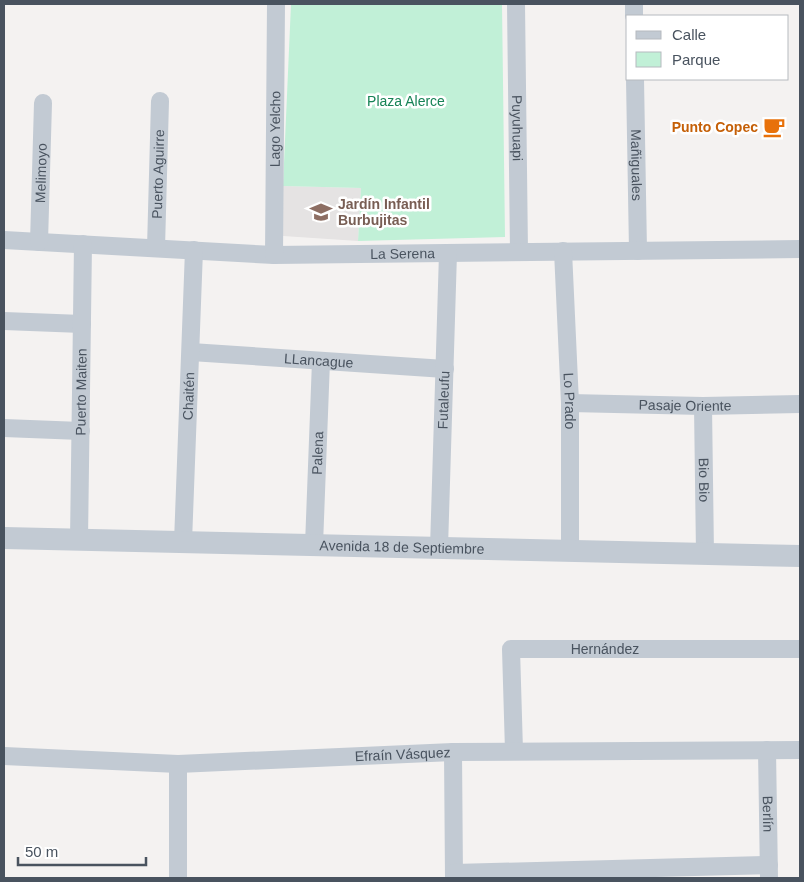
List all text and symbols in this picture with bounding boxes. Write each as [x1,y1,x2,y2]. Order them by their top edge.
legend [626,15,789,80]
text: Calle [672,26,706,43]
text: Parque [672,51,720,68]
street label: Lago Yelcho [267,91,283,167]
park label: Plaza Alerce [367,93,445,109]
street label: Puyuhuapi [509,95,526,161]
cafe icon: Punto Copec [761,114,787,140]
place label: Punto Copec [672,119,758,135]
street label: Puerto Aguirre [149,129,167,219]
street label: Mañiguales [628,129,645,201]
street label: Melimoyo [32,143,50,203]
place label: Jardín Infantil Burbujitas [338,196,430,228]
school or university icon: Jardín Infantil Burbujitas [308,199,334,225]
street label: La Serena [370,245,435,262]
street label: Puerto Maiten [72,348,90,436]
street label: LLancague [284,350,354,371]
street label: Futaleufu [435,371,452,430]
street label: Chaitén [180,372,197,421]
street label: Lo Prado [561,372,578,429]
street label: Pasaje Oriente [638,397,732,414]
street label: Palena [309,431,326,475]
street label: Bio Bio [696,458,712,503]
street label: Avenida 18 de Septiembre [319,537,485,557]
street label: Hernández [571,641,639,657]
street label: Efraín Vásquez [354,744,451,764]
street label: Berlín [760,796,776,832]
scale bar [18,834,145,866]
text: 50 m [25,843,58,860]

